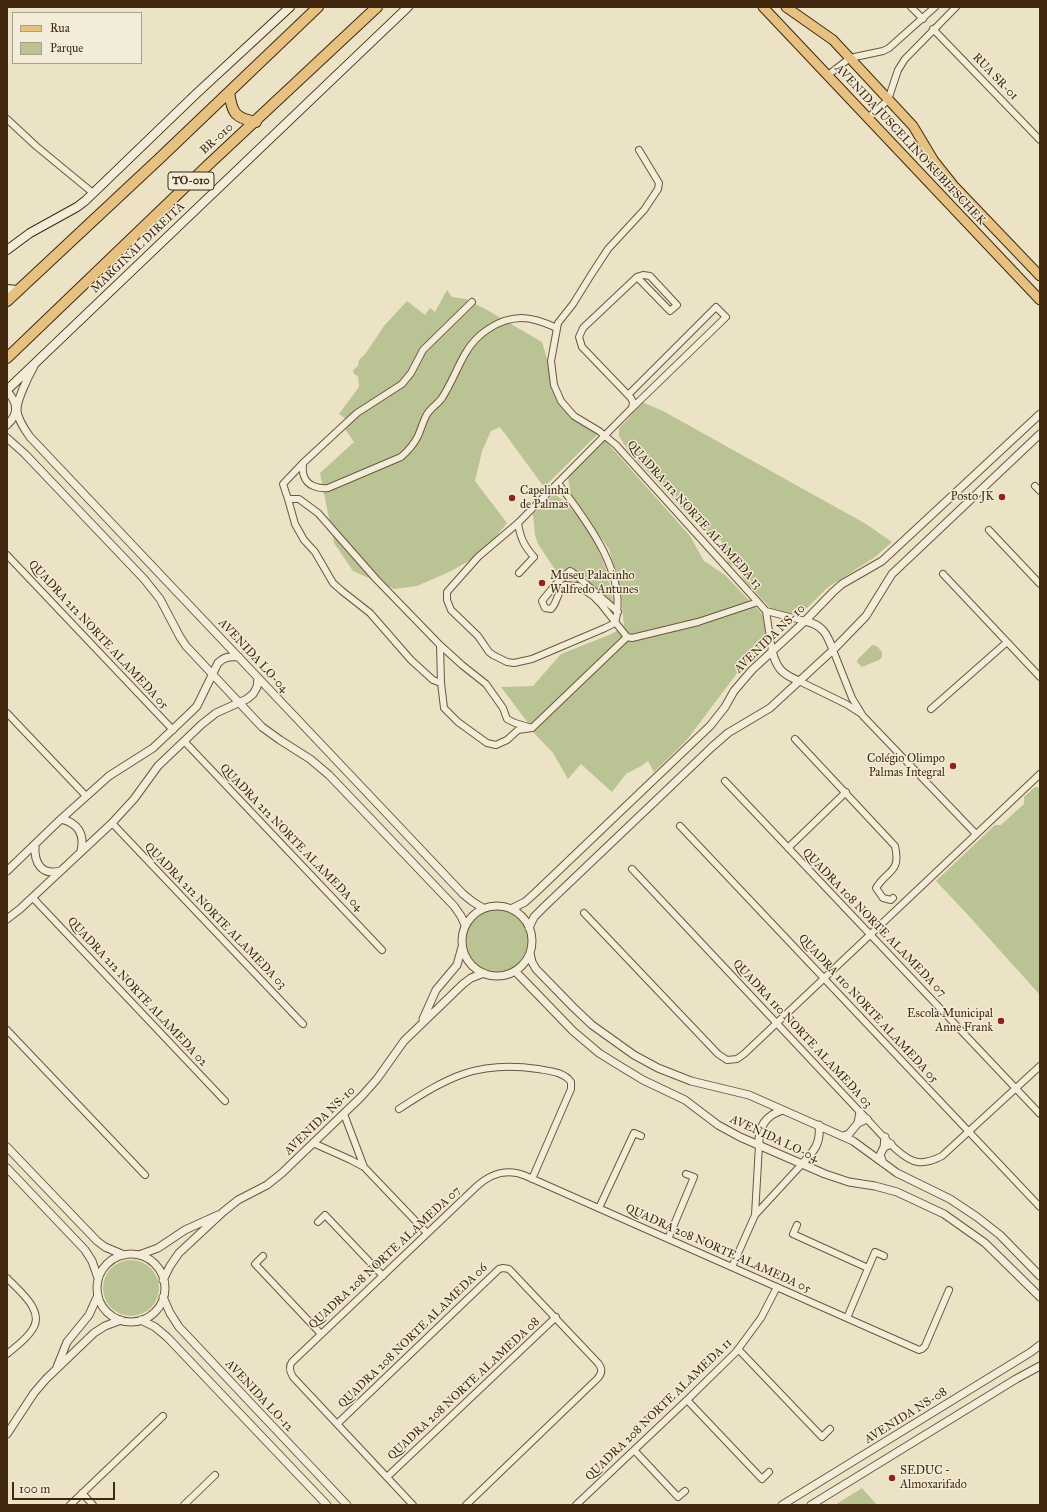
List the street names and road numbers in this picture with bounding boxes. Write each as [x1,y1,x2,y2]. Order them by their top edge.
street label: RUA SR-01 [969,51,1021,103]
street label: AVENIDA JUSCELINO KUBITSCHEK [832,62,988,228]
street label: BR-010 [197,120,237,158]
road number: TO-010 [168,172,214,190]
street label: MARGINAL DIREITA [88,199,188,297]
street label: QUADRA 112 NORTE ALAMEDA 13 [624,438,764,592]
street label: QUADRA 212 NORTE ALAMEDA 05 [25,557,171,713]
street label: AVENIDA NS-10 [732,602,808,676]
street label: AVENIDA LO-04 [215,616,291,696]
street label: QUADRA 212 NORTE ALAMEDA 04 [216,761,366,915]
street label: QUADRA 212 NORTE ALAMEDA 03 [141,840,289,992]
street label: QUADRA 108 NORTE ALAMEDA 07 [799,846,949,1000]
street label: QUADRA 212 NORTE ALAMEDA 02 [64,914,210,1070]
street label: QUADRA 110 NORTE ALAMEDA 05 [795,931,941,1087]
street label: QUADRA 110 NORTE ALAMEDA 03 [729,957,875,1111]
street label: AVENIDA NS-10 [282,1084,358,1158]
street label: AVENIDA LO-04 [727,1112,821,1166]
street label: QUADRA 208 NORTE ALAMEDA 07 [306,1184,464,1332]
street label: QUADRA 208 NORTE ALAMEDA 05 [623,1201,813,1297]
street label: QUADRA 208 NORTE ALAMEDA 06 [335,1261,491,1411]
street label: QUADRA 208 NORTE ALAMEDA 08 [385,1315,543,1463]
street label: QUADRA 208 NORTE ALAMEDA 11 [583,1336,735,1484]
street label: AVENIDA LO-12 [222,1357,296,1435]
street label: AVENIDA NS-08 [862,1385,950,1447]

